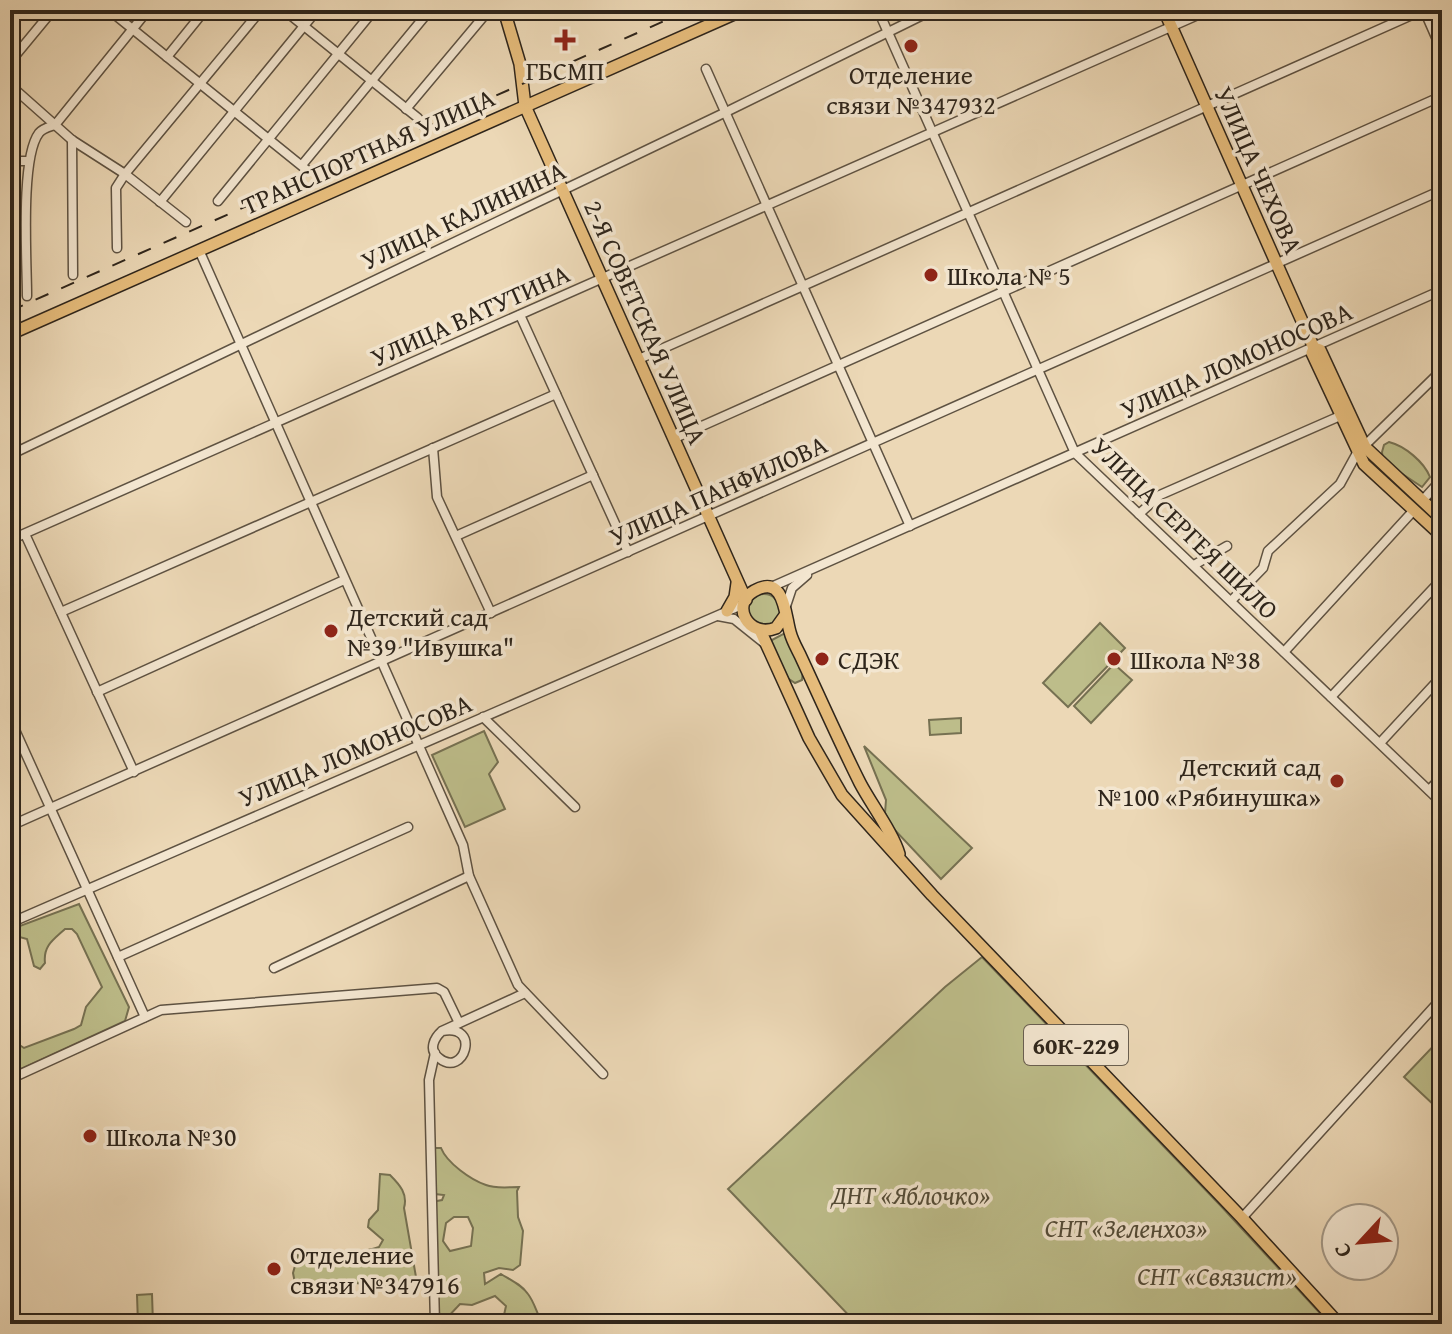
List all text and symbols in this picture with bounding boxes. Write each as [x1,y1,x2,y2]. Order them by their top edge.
marker: ГБСМП [554,29,576,51]
marker: Отделение связи №347932 [902,37,920,55]
place label: ГБСМП [526,51,604,90]
place label: Отделение связи №347932 [826,55,996,124]
street label: ТРАНСПОРТНАЯ УЛИЦА [235,78,501,224]
street label: УЛИЦА ЧЕХОВА [1205,80,1313,260]
street label: УЛИЦА КАЛИНИНА [354,150,572,280]
street label: 2-Я СОВЕТСКАЯ УЛИЦА [574,193,718,451]
street label: УЛИЦА ВАТУТИНА [364,254,576,376]
place label: Школа № 5 [947,256,1071,295]
marker: Школа № 5 [922,266,940,284]
street label: УЛИЦА ЛОМОНОСОВА [1114,291,1358,429]
street label: УЛИЦА ПАНФИЛОВА [603,424,834,556]
street label: УЛИЦА СЕРГЕЯ ШИЛО [1082,428,1288,628]
place label: Детский сад №39 "Ивушка" [346,597,514,666]
marker: Детский сад №39 "Ивушка" [322,622,340,640]
place label: СДЭК [838,640,900,679]
place label: Школа №38 [1130,640,1261,679]
marker: СДЭК [813,650,831,668]
marker: Школа №38 [1105,650,1123,668]
street label: УЛИЦА ЛОМОНОСОВА [232,683,478,817]
place label: Детский сад №100 «Рябинушка» [1098,747,1321,816]
marker: Детский сад №100 «Рябинушка» [1328,772,1346,790]
road number: 60К-229 [1024,1025,1128,1065]
place label: Школа №30 [106,1117,237,1156]
marker: Школа №30 [81,1127,99,1145]
park label: ДНТ «Яблочко» [830,1175,990,1214]
north arrow [1320,1202,1400,1282]
park label: СНТ «Зеленхоз» [1045,1208,1207,1247]
place label: Отделение связи №347916 [290,1235,460,1304]
text: С [1325,1238,1359,1263]
park label: СНТ «Связист» [1137,1256,1297,1295]
marker: Отделение связи №347916 [265,1260,283,1278]

